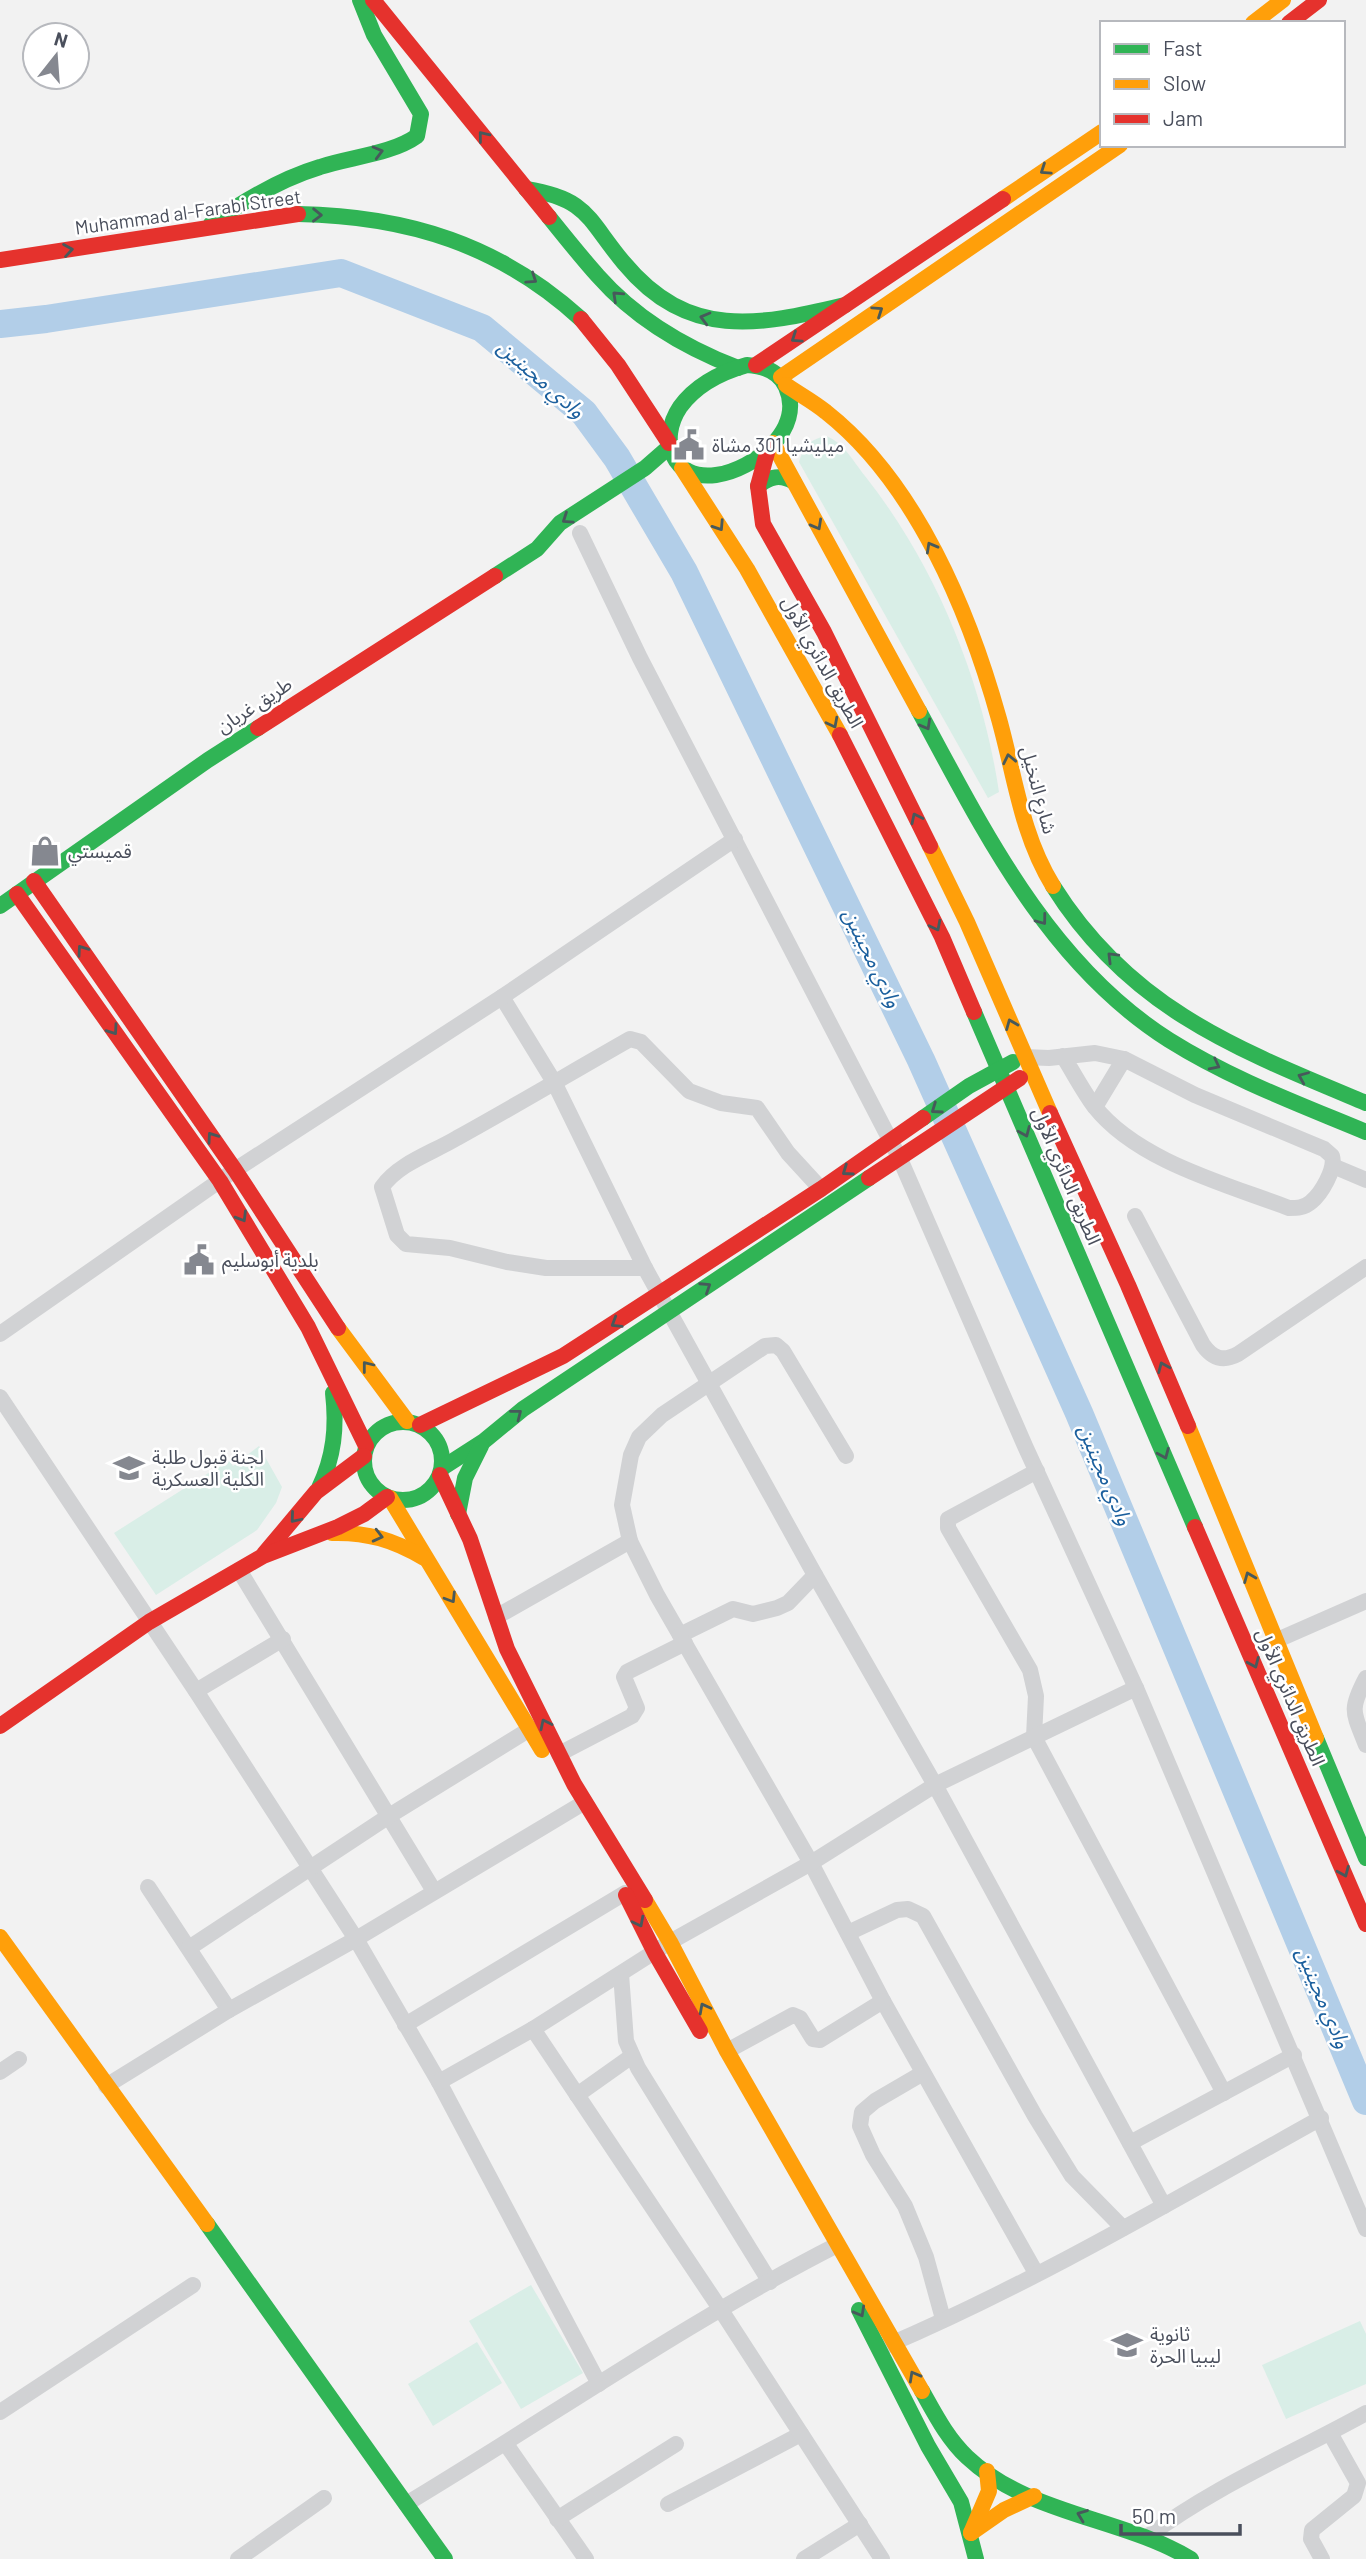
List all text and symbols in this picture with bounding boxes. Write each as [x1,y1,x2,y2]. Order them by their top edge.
north arrow [21,21,91,91]
legend [1100,21,1345,147]
text: N [52,26,71,52]
text: Fast [1163,35,1203,60]
text: Slow [1163,70,1206,95]
text: Jam [1163,105,1203,130]
one-way arrow [479,132,492,144]
one-way arrow [372,146,384,160]
one-way arrow [1040,162,1053,174]
street label: Muhammad al-Farabi Street [73,184,302,239]
one-way arrow [311,207,322,222]
one-way arrow [62,243,73,258]
one-way arrow [524,271,537,283]
one-way arrow [612,292,625,304]
one-way arrow [870,306,883,319]
one-way arrow [699,312,711,326]
one-way arrow [791,330,804,342]
water label: وادي مجينين [490,333,591,426]
public building icon: ميليشيا 301 مشاة [672,428,706,462]
place label: ميليشيا 301 مشاة [712,433,844,456]
one-way arrow [562,511,575,524]
one-way arrow [711,518,724,531]
one-way arrow [809,518,822,530]
one-way arrow [926,541,939,554]
street label: الطريق الدائري الأول [774,592,869,734]
street label: طريق غريان [212,672,296,738]
one-way arrow [825,715,839,728]
one-way arrow [918,718,931,730]
street label: شارع النخيل [1014,743,1062,837]
one-way arrow [1002,753,1017,765]
one-way arrow [910,813,924,825]
shop icon: قميستي [28,834,62,868]
place label: قميستي [68,839,132,866]
water label: وادي مجينين [834,904,908,1013]
one-way arrow [1034,912,1047,925]
one-way arrow [927,918,941,931]
one-way arrow [78,945,90,958]
one-way arrow [1107,952,1120,965]
one-way arrow [1006,1019,1020,1031]
one-way arrow [105,1022,117,1035]
one-way arrow [1208,1057,1220,1071]
one-way arrow [1298,1071,1310,1085]
one-way arrow [931,1101,944,1113]
street label: الطريق الدائري الأول [1024,1104,1107,1250]
one-way arrow [1017,1125,1031,1137]
one-way arrow [208,1132,220,1145]
one-way arrow [841,1163,854,1176]
one-way arrow [233,1209,246,1222]
public building icon: بلدية أبوسليم [182,1243,216,1277]
place label: بلدية أبوسليم [222,1248,319,1275]
one-way arrow [698,1283,711,1295]
one-way arrow [610,1315,623,1328]
one-way arrow [362,1361,375,1374]
one-way arrow [1157,1361,1171,1374]
one-way arrow [510,1409,522,1422]
water label: وادي مجينين [1069,1420,1139,1530]
place label: لجنة قبول طلبة الكلية العسكرية [152,1445,264,1491]
one-way arrow [1156,1446,1170,1459]
school or university icon: لجنة قبول طلبة الكلية العسكرية [112,1451,146,1485]
one-way arrow [291,1509,303,1522]
one-way arrow [372,1528,384,1542]
one-way arrow [1244,1572,1258,1584]
one-way arrow [442,1591,455,1604]
street label: الطريق الدائري الأول [1248,1625,1331,1771]
one-way arrow [1246,1655,1260,1668]
one-way arrow [539,1719,553,1731]
one-way arrow [1335,1865,1349,1877]
one-way arrow [631,1915,645,1927]
water label: وادي مجينين [1287,1943,1357,2053]
one-way arrow [699,2003,713,2015]
one-way arrow [852,2304,865,2317]
place label: ثانوية ليبيا الحرة [1150,2322,1221,2368]
school or university icon: ثانوية ليبيا الحرة [1110,2328,1144,2362]
one-way arrow [909,2370,922,2383]
scale bar [1121,2492,1240,2536]
text: 50 m [1132,2503,1176,2528]
one-way arrow [1077,2510,1089,2524]

